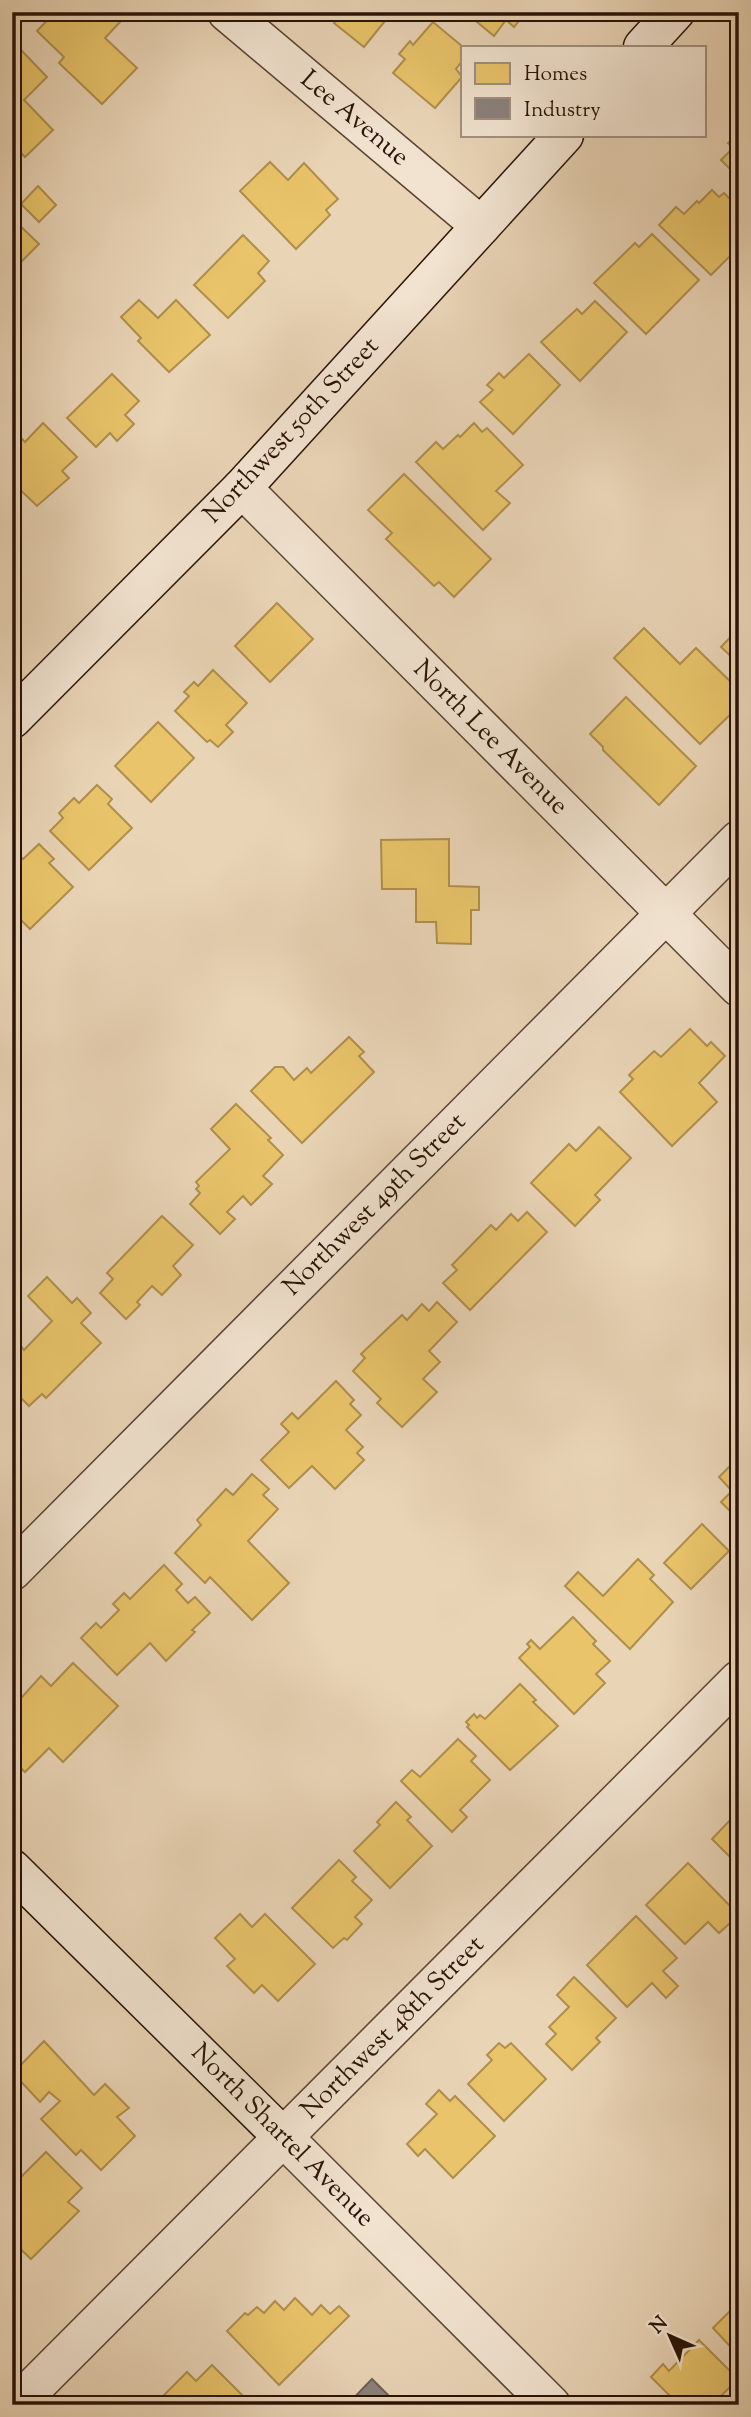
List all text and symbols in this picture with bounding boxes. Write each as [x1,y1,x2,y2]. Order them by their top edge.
legend [461,46,706,136]
text: Homes [524,60,587,90]
street label: Lee Avenue [291,62,417,176]
text: Industry [524,96,601,126]
street label: Northwest 50th Street [196,329,388,532]
street label: North Lee Avenue [404,652,576,824]
street label: Northwest 49th Street [275,1105,475,1305]
street label: Northwest 48th Street [293,1928,493,2128]
street label: North Shartel Avenue [182,2036,382,2236]
north arrow [636,2302,706,2372]
text: N [645,2311,675,2341]

